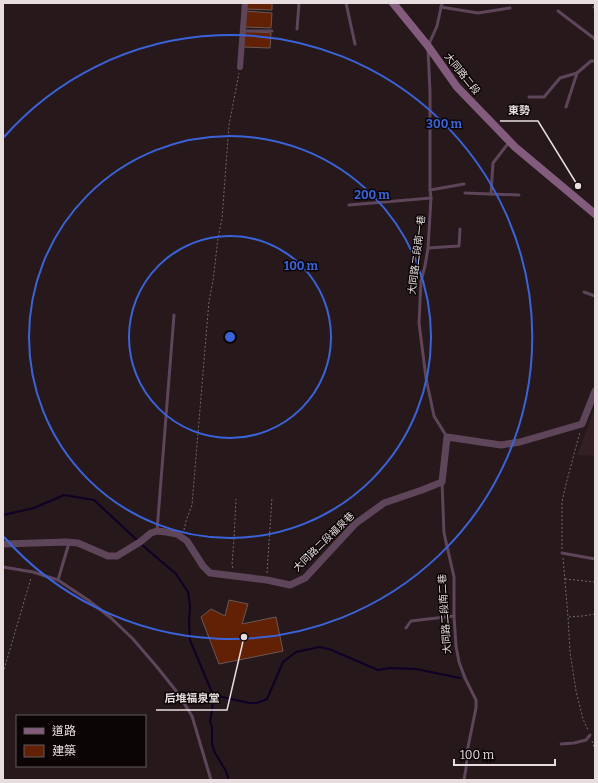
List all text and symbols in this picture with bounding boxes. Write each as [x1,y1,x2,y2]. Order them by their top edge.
street label: 大同路二段 [442,51,482,97]
callout: 東勢 [500,98,538,121]
text: 東勢 [508,104,530,117]
text: 300 m [426,117,462,131]
text: 200 m [354,188,390,202]
street label: 大同路二段南一巷 [406,215,428,295]
text: 100 m [284,259,319,273]
centre of rings [223,330,237,344]
street label: 大同路二段福泉巷 [291,510,357,574]
street label: 大同路二段南二巷 [436,574,454,654]
callout: 后堆福泉堂 [156,687,227,710]
text: 后堆福泉堂 [165,692,220,705]
legend [16,715,146,767]
text: 道路 [52,724,76,738]
scale bar [454,741,555,767]
text: 建築 [52,744,76,758]
text: 100 m [460,748,495,762]

